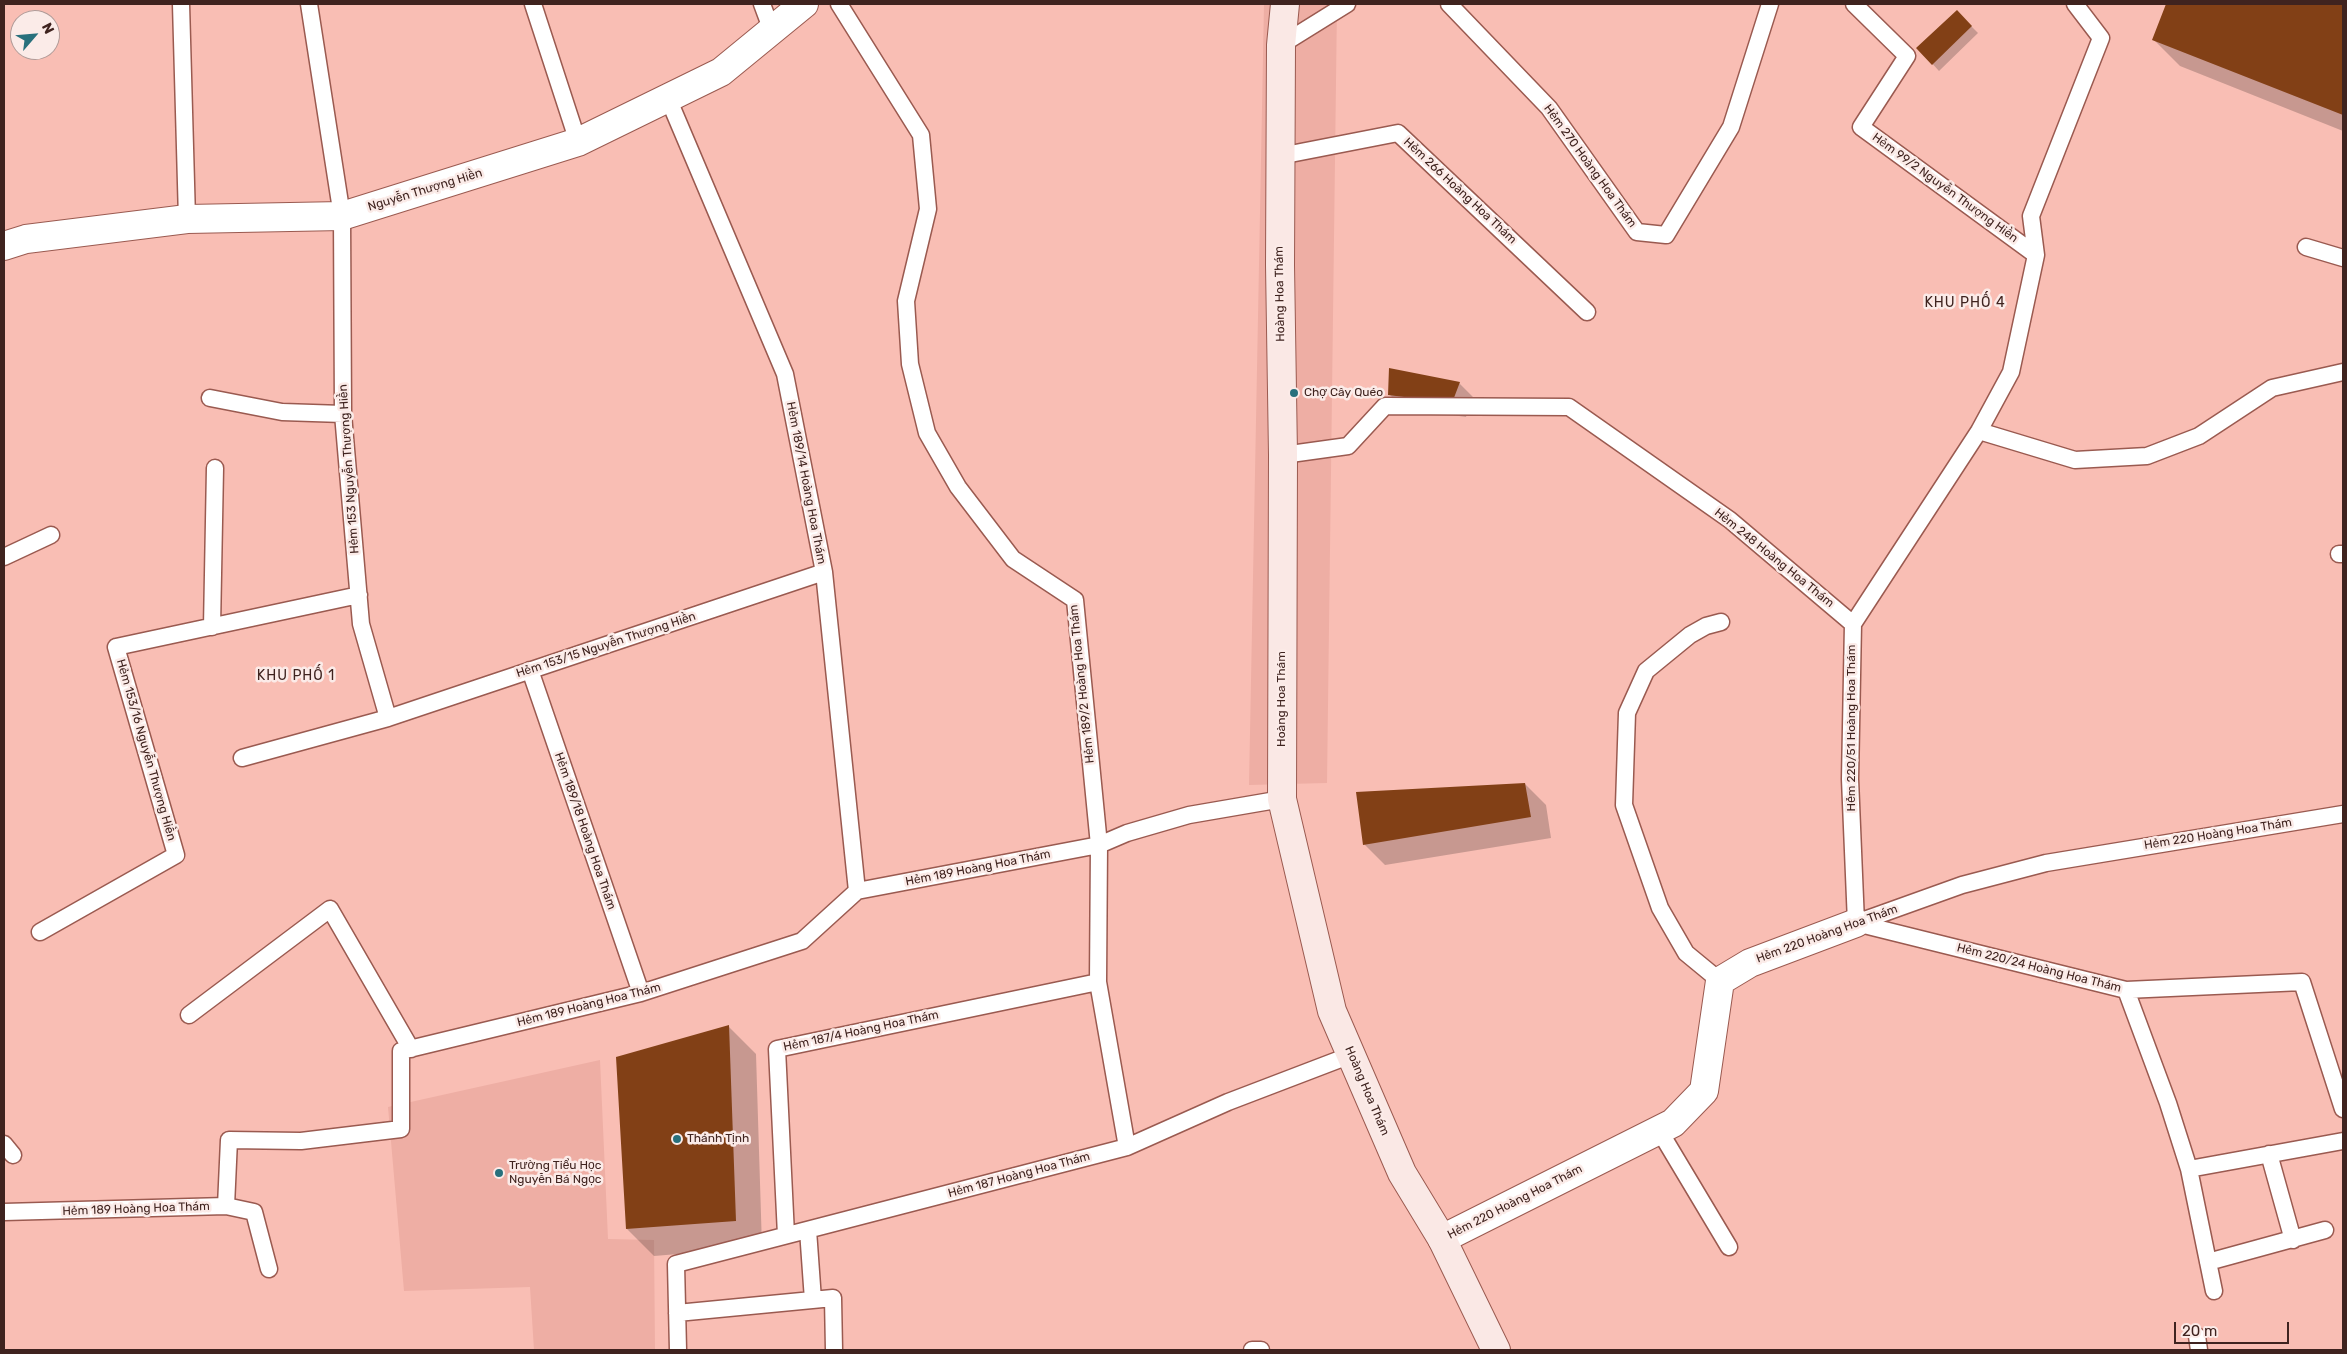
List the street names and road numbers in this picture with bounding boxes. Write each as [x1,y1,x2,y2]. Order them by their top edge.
street label: Hẻm 270 Hoàng Hoa Thám [1541,102,1639,230]
street label: Hẻm 99/2 Nguyễn Thượng Hiền [1869,130,2021,246]
street label: Hẻm 266 Hoàng Hoa Thám [1401,135,1519,247]
street label: Nguyễn Thượng Hiền [366,166,484,214]
street label: Hoàng Hoa Thám [1272,246,1288,342]
street label: Hẻm 153 Nguyễn Thượng Hiền [336,384,362,554]
street label: Hẻm 189/14 Hoàng Hoa Thám [783,401,829,565]
street label: Hẻm 248 Hoàng Hoa Thám [1711,505,1837,611]
street label: Hẻm 189/2 Hoàng Hoa Thám [1067,604,1097,764]
street label: Hẻm 153/15 Nguyễn Thượng Hiền [514,609,698,681]
street label: Hẻm 220/51 Hoàng Hoa Thám [1845,645,1859,811]
street label: Hoàng Hoa Thám [1275,651,1289,747]
street label: Hẻm 153/16 Nguyễn Thượng Hiền [113,658,179,842]
street label: Hẻm 189/18 Hoàng Hoa Thám [551,751,619,911]
street label: Hẻm 220 Hoàng Hoa Thám [2143,815,2293,853]
street label: Hẻm 189 Hoàng Hoa Thám [904,847,1052,889]
street label: Hẻm 220 Hoàng Hoa Thám [1754,902,1900,966]
street label: Hẻm 220/24 Hoàng Hoa Thám [1955,941,2123,995]
street label: Hẻm 189 Hoàng Hoa Thám [516,980,662,1030]
street label: Hẻm 187/4 Hoàng Hoa Thám [782,1008,940,1054]
street label: Hoàng Hoa Thám [1342,1044,1392,1138]
street label: Hẻm 187 Hoàng Hoa Thám [946,1149,1092,1201]
street label: Hẻm 220 Hoàng Hoa Thám [1445,1162,1585,1242]
street label: Hẻm 189 Hoàng Hoa Thám [62,1199,210,1219]

